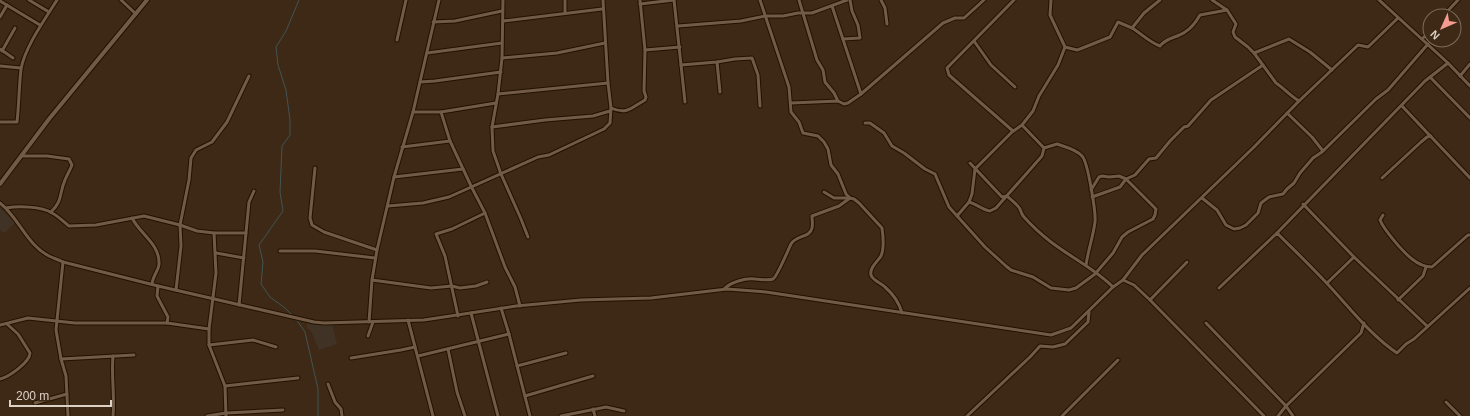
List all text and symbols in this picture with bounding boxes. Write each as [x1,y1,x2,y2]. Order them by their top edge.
north arrow [1422,8,1462,48]
text: N [1428,28,1442,42]
scale bar [10,382,111,408]
text: 200 m [16,389,49,403]

